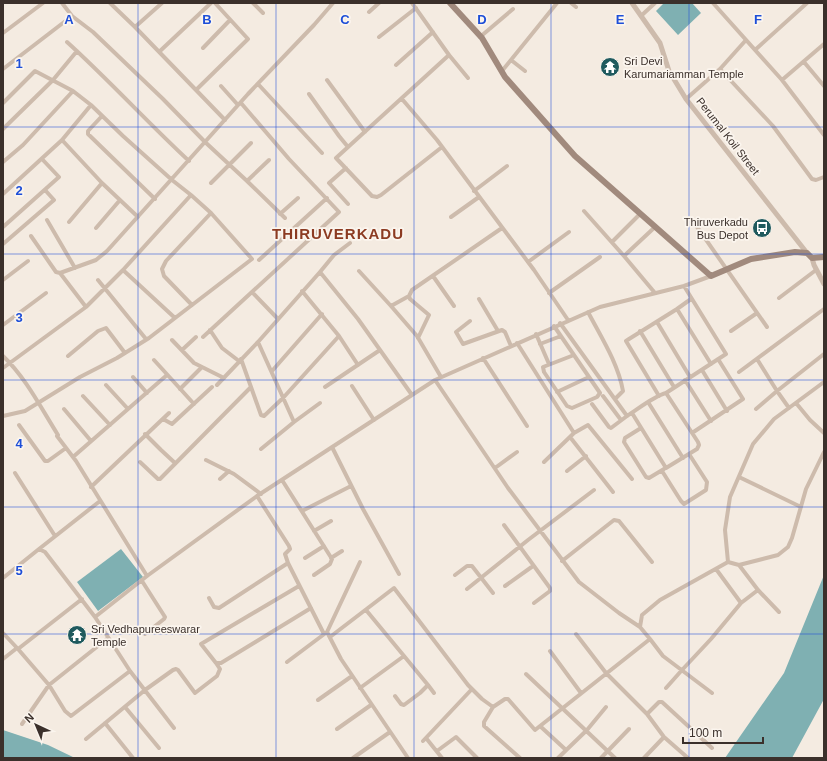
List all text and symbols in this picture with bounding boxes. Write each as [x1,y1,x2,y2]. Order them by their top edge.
text: A [64,12,74,27]
text: B [202,12,212,27]
text: C [340,12,350,27]
text: D [477,12,487,27]
text: E [616,12,625,27]
text: F [754,12,762,27]
place label: Sri Devi Karumariamman Temple [624,55,744,80]
text: 1 [15,56,23,71]
temple icon: Sri Devi Karumariamman Temple [599,56,621,78]
street label: Perumal Koil Street [694,95,762,177]
text: 2 [15,183,23,198]
place label: Thiruverkadu Bus Depot [684,216,748,241]
bus stop icon: Thiruverkadu Bus Depot [751,217,773,239]
district label: THIRUVERKADU [272,225,404,242]
text: 3 [15,310,23,325]
text: 4 [15,436,23,451]
text: 5 [15,563,23,578]
place label: Sri Vedhapureeswarar Temple [91,623,200,648]
temple icon: Sri Vedhapureeswarar Temple [66,624,88,646]
north arrow [16,705,56,745]
text: N [22,711,36,725]
scale bar [683,719,763,745]
text: 100 m [689,726,722,740]

